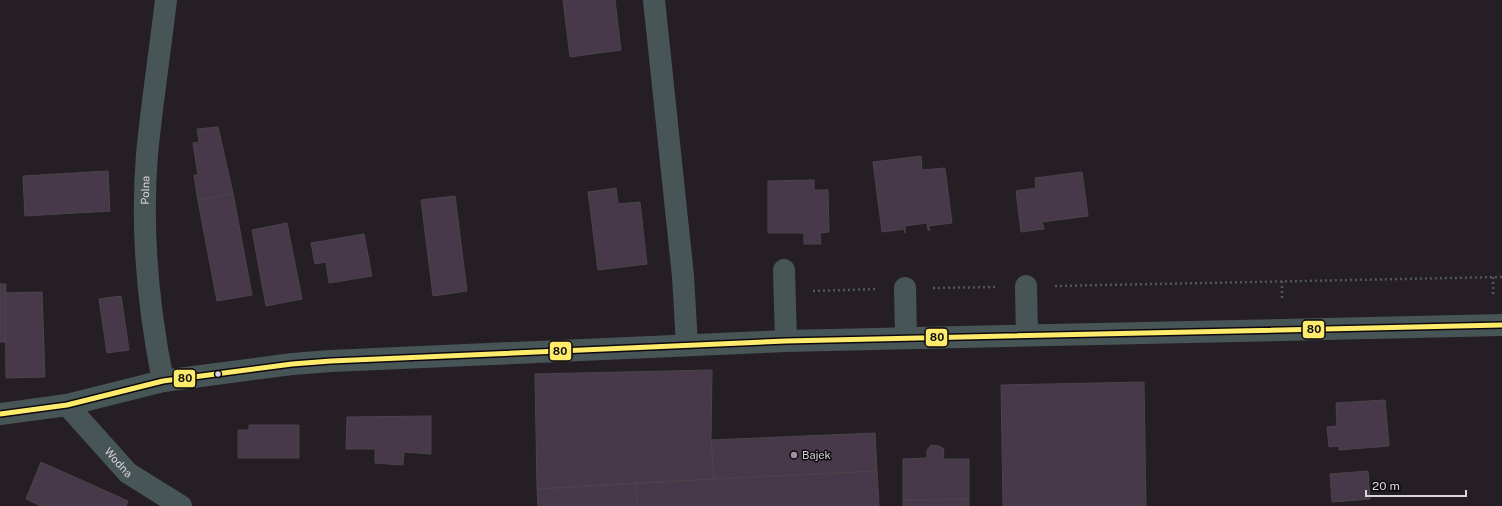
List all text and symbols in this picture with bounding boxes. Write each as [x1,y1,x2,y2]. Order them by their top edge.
street label: Polna [139,176,152,205]
line badge: 80 [1302,320,1325,339]
text: 80 [1307,323,1321,335]
line badge: 80 [925,328,948,347]
text: 80 [930,331,944,343]
line badge: 80 [549,341,572,361]
text: 80 [553,345,567,357]
line badge: 80 [173,369,196,388]
unlabelled marker [213,369,223,379]
text: 80 [178,372,192,384]
street label: Wodna [102,445,134,480]
place label: Bajek [802,449,831,461]
marker: Bajek [789,450,799,460]
scale bar [1366,472,1466,498]
text: 20 m [1372,479,1400,493]

